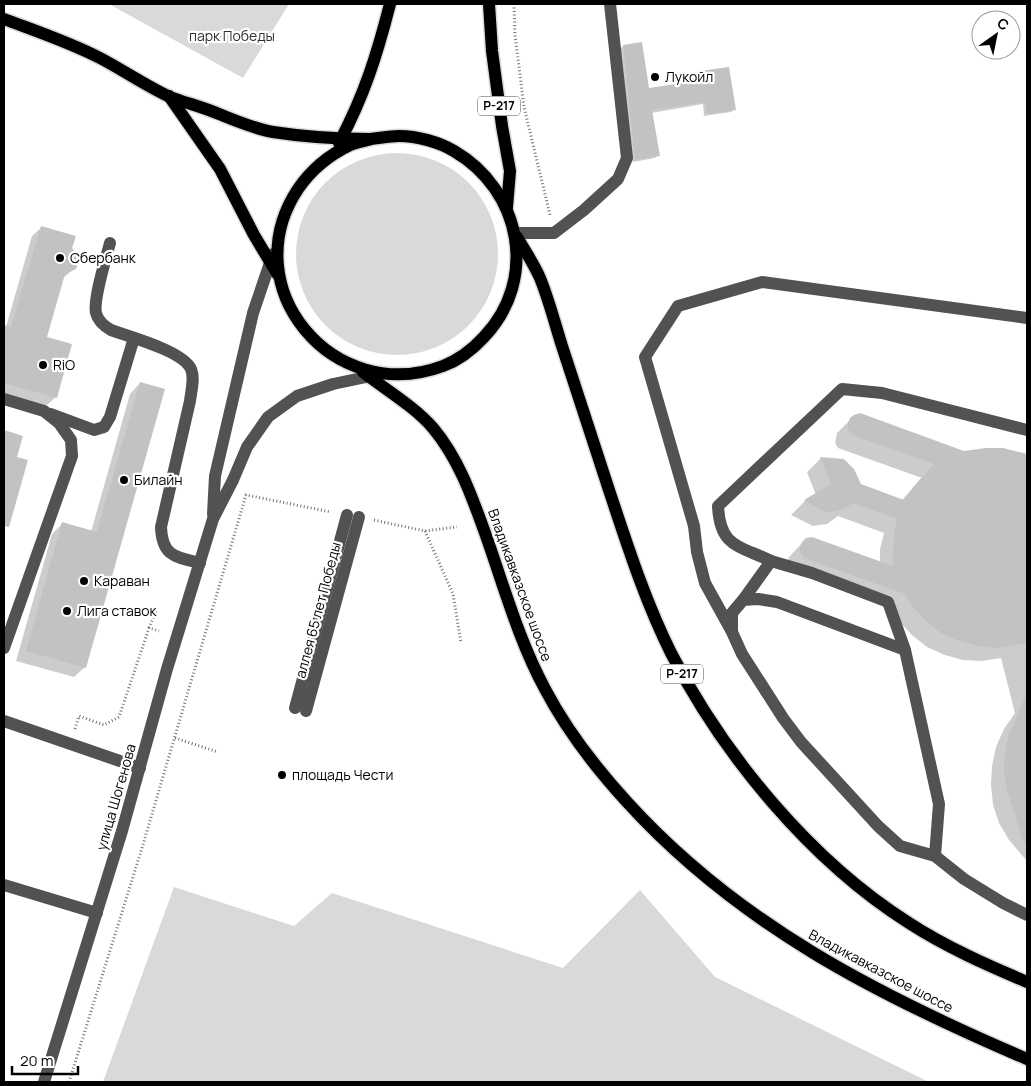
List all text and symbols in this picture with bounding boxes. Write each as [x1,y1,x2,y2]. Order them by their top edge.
north arrow [971,10,1021,60]
text: С [994,13,1013,34]
park label: парк Победы [189,26,275,45]
place label: Лукойл [665,67,713,86]
marker: Лукойл [649,71,661,83]
road number: Р-217 [478,96,520,115]
place label: Сбербанк [70,248,137,267]
marker: Сбербанк [54,252,66,264]
place label: RiO [53,355,75,374]
marker: RiO [37,359,49,371]
place label: Билайн [134,470,183,489]
marker: Билайн [118,474,130,486]
street label: Владикавказское шоссе [484,506,557,664]
street label: аллея 65 лет Победы [290,540,345,680]
place label: Караван [94,571,150,590]
marker: Караван [78,575,90,587]
place label: Лига ставок [77,601,157,620]
marker: Лига ставок [61,605,73,617]
road number: Р-217 [661,664,703,684]
street label: улица Шогенова [91,741,140,852]
place label: площадь Чести [292,765,393,784]
marker: площадь Чести [276,769,288,781]
street label: Владикавказское шоссе [806,924,957,1017]
scale bar [12,1044,79,1076]
text: 20 m [20,1050,53,1071]

